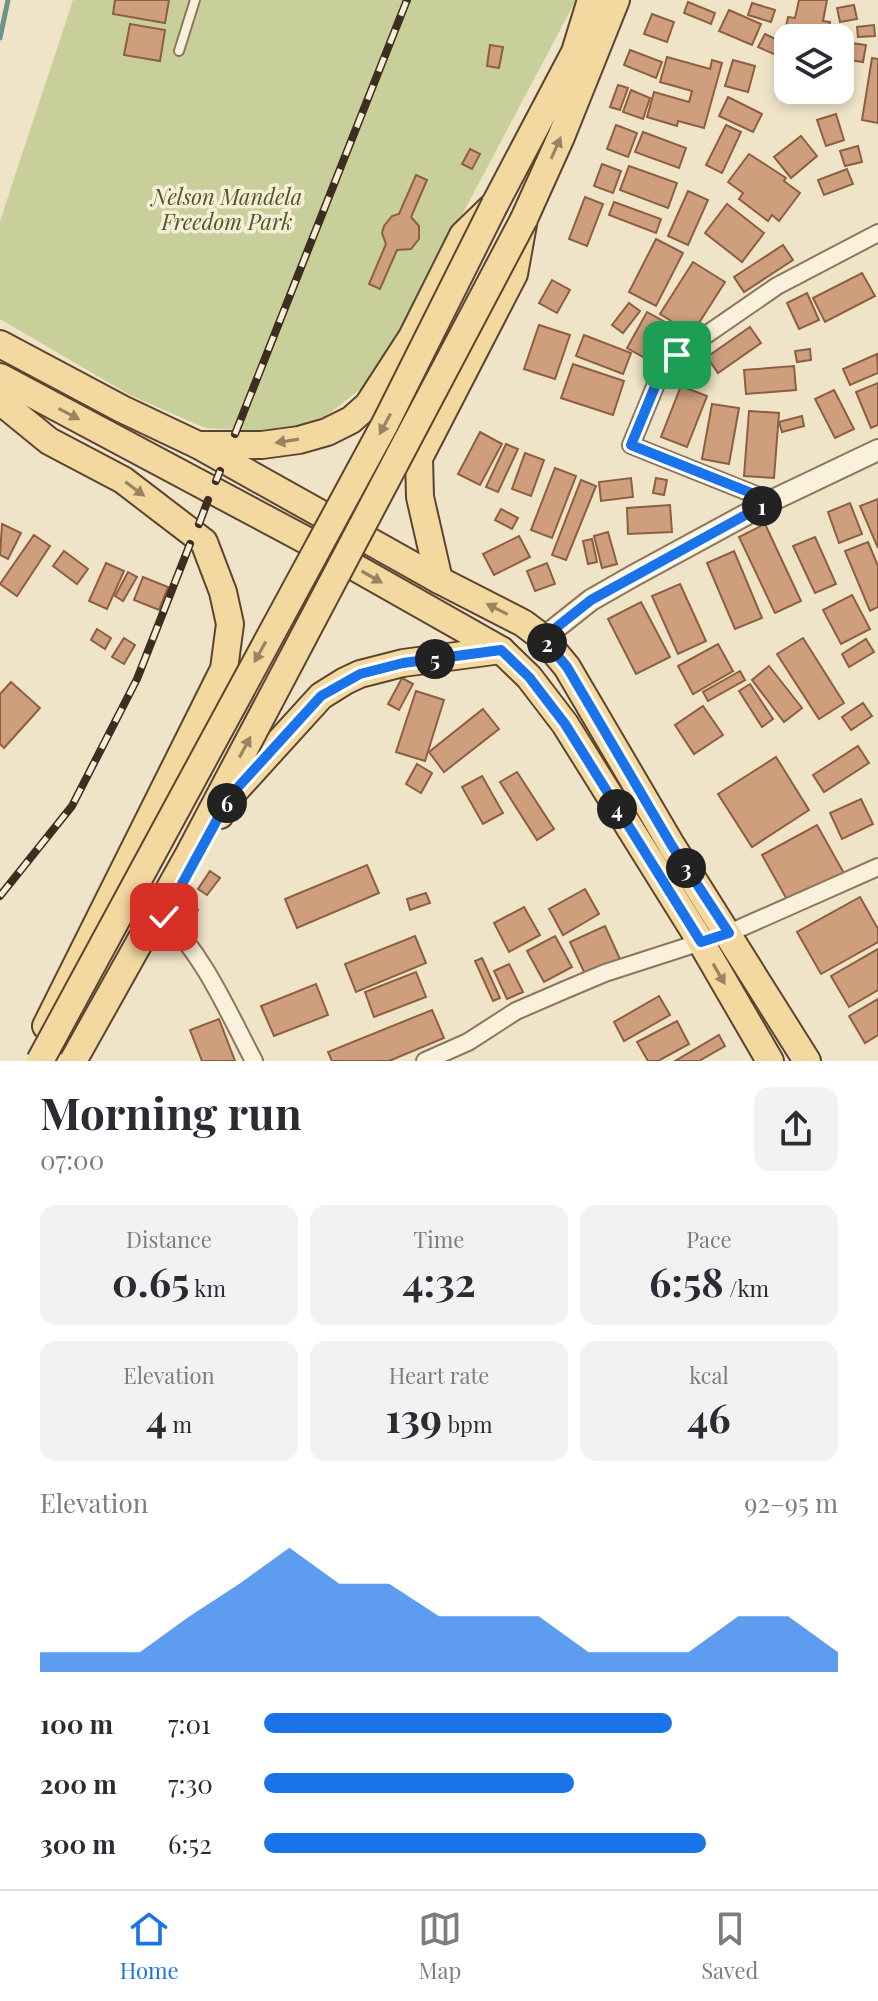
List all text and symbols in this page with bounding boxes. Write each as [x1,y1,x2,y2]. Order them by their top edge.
map controls [774,24,854,104]
button: layers [774,24,854,104]
one-way arrow [549,136,562,160]
park label: Nelson Mandela Freedom Park [150,181,302,236]
pin [643,321,711,389]
icon: arrive [655,333,699,377]
one-way arrow [57,408,80,421]
one-way arrow [378,413,391,436]
one-way arrow [274,435,299,448]
one-way arrow [125,480,145,496]
pin: 1 [742,486,782,526]
text: 1 [758,491,766,521]
one-way arrow [361,570,383,584]
one-way arrow [485,603,508,616]
pin: 2 [527,623,567,663]
text: 2 [541,628,553,658]
pin: 5 [415,639,455,679]
one-way arrow [254,641,267,664]
text: 5 [430,644,440,674]
one-way arrow [239,736,252,759]
pin: 6 [207,783,247,823]
text: 6 [221,788,233,818]
pin: 4 [597,789,637,829]
text: 4 [611,794,623,824]
pin: 3 [666,848,706,888]
text: 3 [681,853,691,883]
pin [130,883,198,951]
icon: check [142,895,186,939]
one-way arrow [712,963,726,985]
text: Morning run [40,1082,302,1141]
button: share [754,1087,838,1171]
text: 07:00 [40,1142,104,1177]
text: Distance [126,1224,212,1254]
text: Time [414,1224,464,1254]
text: Pace [686,1224,732,1254]
text: 0.65 [112,1254,189,1307]
text: 4:32 [402,1254,476,1307]
text: 6:58 [649,1254,724,1307]
text: km [189,1273,226,1303]
text: /km [724,1273,769,1303]
text: Elevation [123,1360,215,1390]
text: Heart rate [389,1360,489,1390]
text: kcal [689,1360,729,1390]
text: 4 [146,1390,167,1443]
text: 139 [386,1390,442,1443]
text: 46 [687,1390,731,1443]
text: m [167,1409,192,1439]
text: bpm [442,1409,492,1439]
text: Elevation [40,1485,148,1520]
text: 92–95 m [744,1485,838,1520]
text: 100 m [40,1706,113,1741]
text: 7:01 [168,1706,211,1741]
text: 200 m [40,1766,117,1801]
text: 7:30 [168,1766,213,1801]
text: 300 m [40,1826,116,1861]
text: 6:52 [168,1826,212,1861]
tab: Home [120,1907,179,1985]
tab: Map [418,1907,462,1985]
tab: Saved [701,1907,758,1985]

